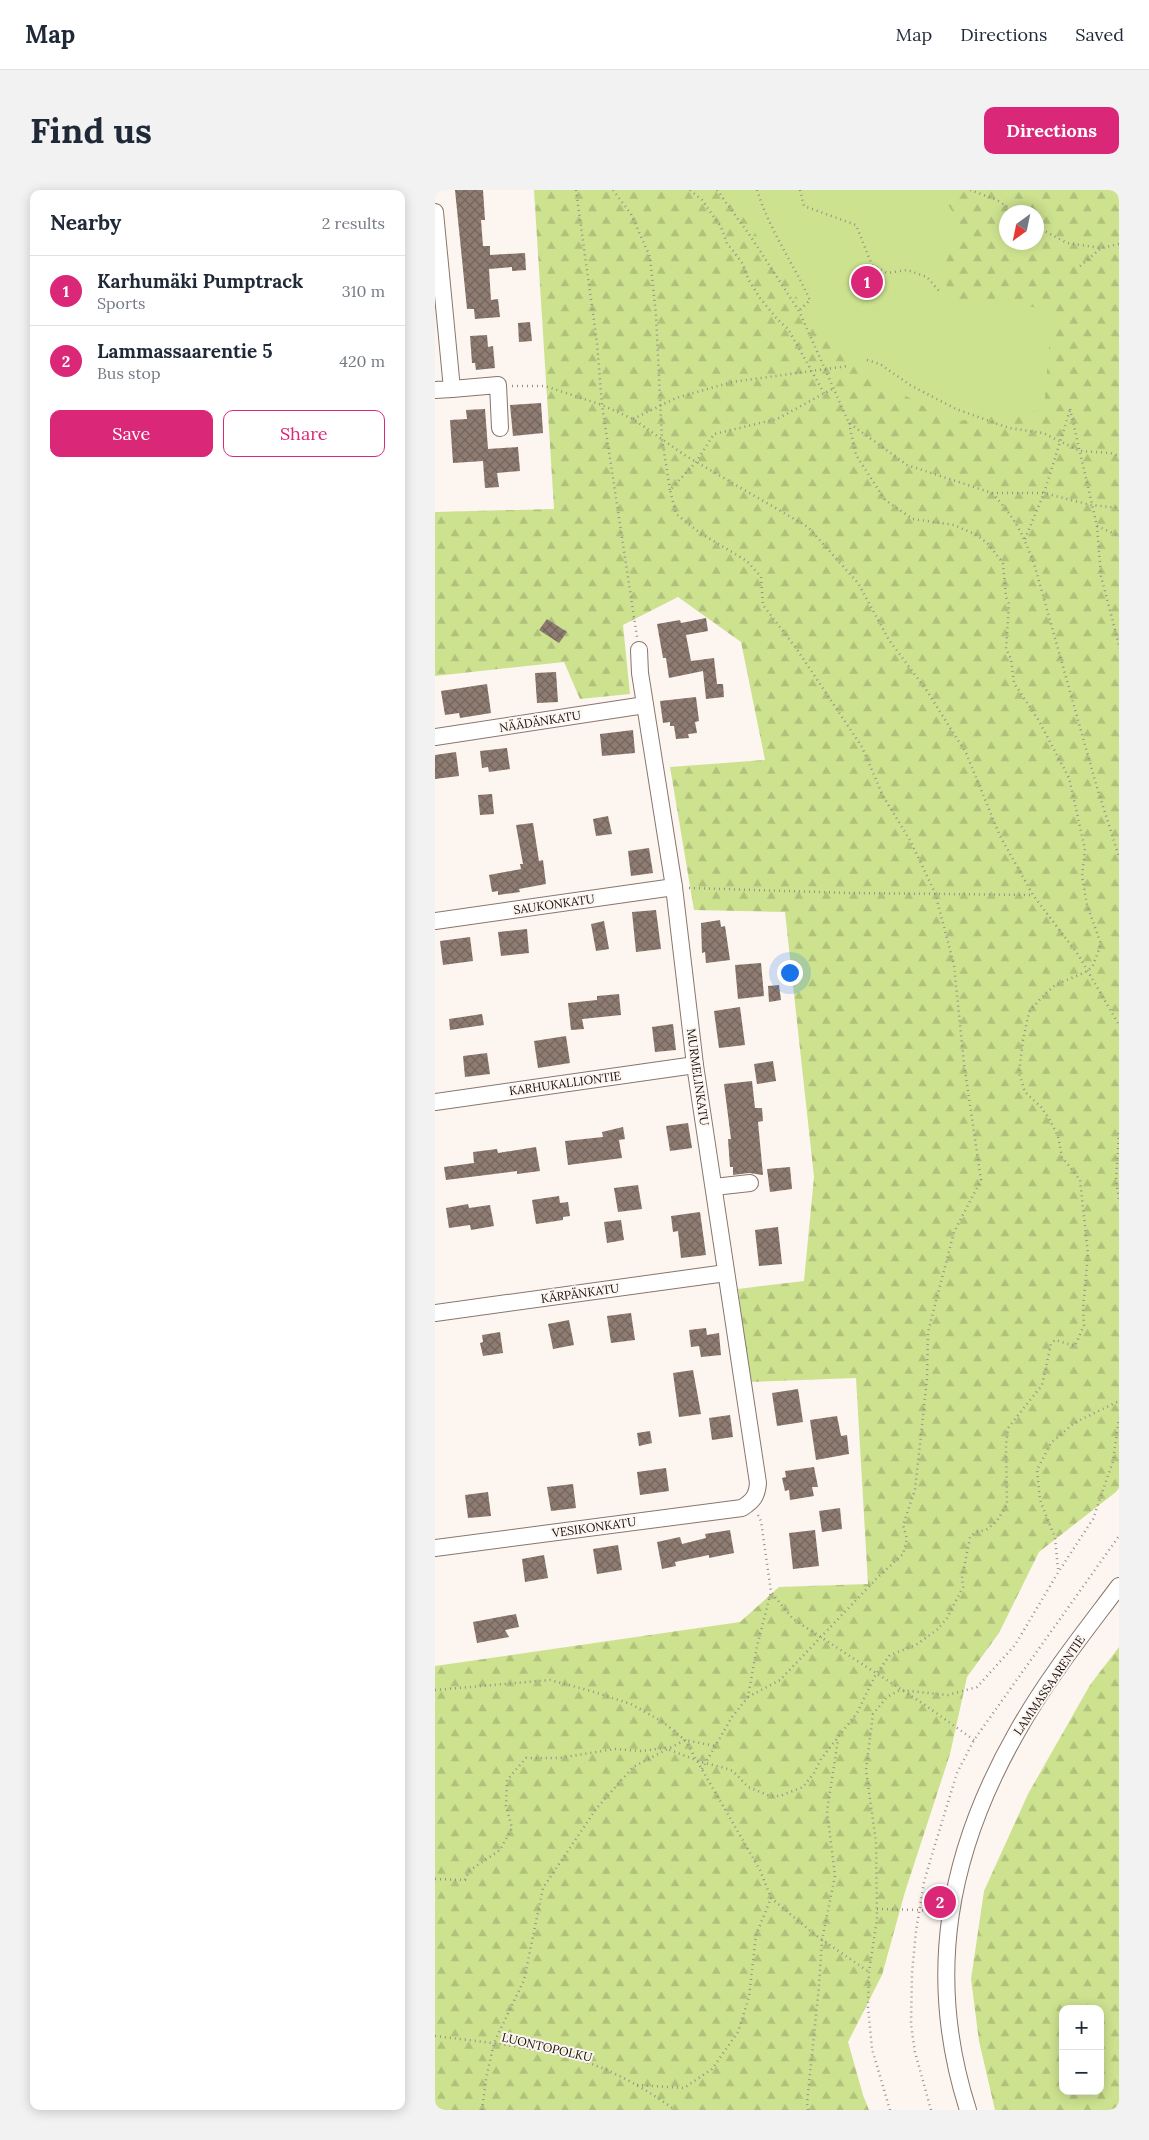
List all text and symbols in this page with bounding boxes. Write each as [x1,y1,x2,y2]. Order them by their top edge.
text: Map [25,19,75,50]
text: Map [896,23,932,46]
text: Directions [960,23,1047,46]
text: Saved [1075,23,1124,46]
button: Directions [984,107,1119,154]
text: Find us [30,108,152,153]
north arrow [999,205,1044,250]
text: Nearby [50,209,121,236]
text: 2 results [322,213,385,233]
pin: 1 [851,263,883,301]
text: Karhumäki Pumptrack [97,269,303,293]
text: 1 [63,281,69,301]
text: 310 m [342,281,385,301]
text: Sports [97,293,146,313]
text: Lammassaarentie 5 [97,339,272,363]
text: 2 [62,351,70,371]
text: 420 m [339,351,385,371]
text: Bus stop [97,363,161,383]
button: Save [50,410,213,457]
button: Share [223,410,385,457]
street label: NÄÄDÄNKATU [498,707,582,735]
street label: SAUKONKATU [512,891,596,917]
your location [777,960,803,986]
street label: MURMELINKATU [684,1027,712,1127]
street label: KARHUKALLIONTIE [508,1068,622,1098]
street label: KÄRPÄNKATU [540,1280,620,1306]
street label: VESIKONKATU [550,1514,637,1540]
street label: LAMMASSAARENTIE [1010,1632,1088,1738]
pin: 2 [924,1883,956,1921]
map controls [1059,2005,1104,2095]
button: + [1059,2005,1104,2050]
street label: LUONTOPOLKU [500,2029,594,2065]
button: − [1059,2050,1104,2095]

